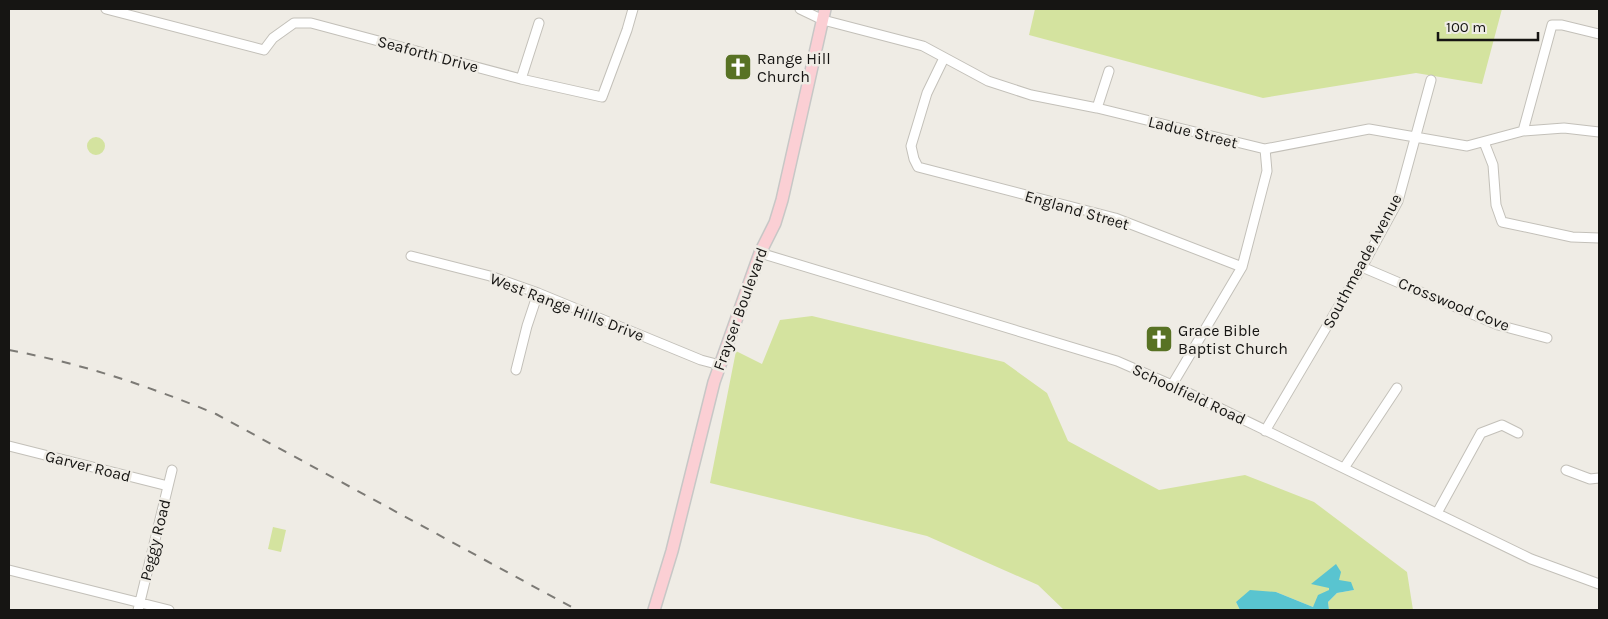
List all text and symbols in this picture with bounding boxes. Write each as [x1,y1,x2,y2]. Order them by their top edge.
scale bar [1438,10,1538,42]
text: 100 m [1446,18,1486,36]
street label: Seaforth Drive [376,31,480,77]
place label: Range Hill Church [757,49,831,86]
church icon: Range Hill Church [723,52,753,82]
street label: Ladue Street [1146,112,1240,152]
street label: England Street [1023,186,1131,234]
street label: Southmeade Avenue [1318,190,1406,332]
street label: Frayser Boulevard [709,245,771,373]
street label: West Range Hills Drive [487,269,647,345]
street label: Crosswood Cove [1396,273,1512,335]
place label: Grace Bible Baptist Church [1178,321,1288,358]
church icon: Grace Bible Baptist Church [1144,324,1174,354]
street label: Schoolfield Road [1129,359,1249,429]
street label: Garver Road [43,446,133,486]
street label: Peggy Road [136,497,174,583]

